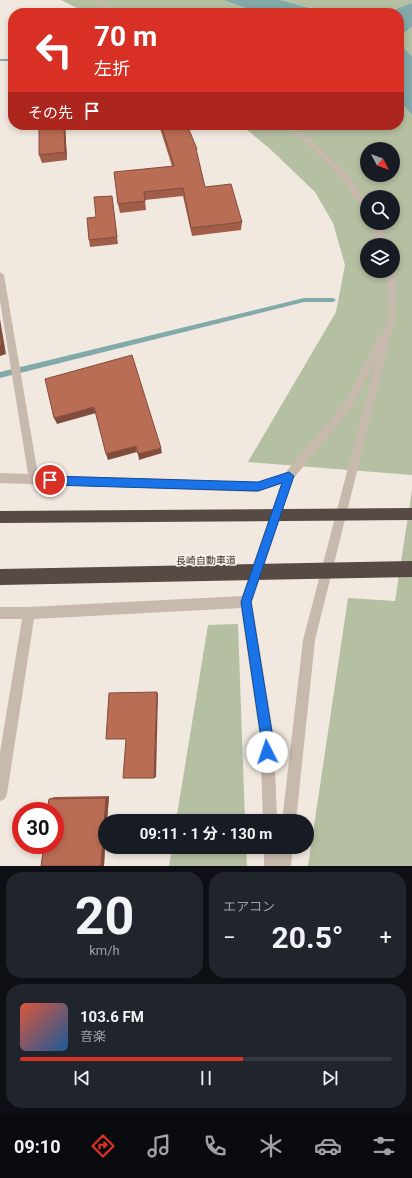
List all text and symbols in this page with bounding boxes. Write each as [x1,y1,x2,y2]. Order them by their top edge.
text: 70 m [94,20,157,53]
icon: left [28,24,80,76]
text: 左折 [94,58,130,79]
icon: arrive [81,100,103,122]
text: その先 [28,104,73,122]
north arrow [360,142,400,182]
map controls [360,142,400,278]
button: search [360,190,400,230]
button: layers [360,238,400,278]
pin [33,463,67,497]
icon: arrive [39,469,61,491]
street label: 長崎自動車道 [176,554,236,567]
position arrow [246,731,288,773]
speed limit sign: 30 [12,802,64,854]
text: 09:11 · 1 分 · 130 m [140,825,272,843]
text: 20 [75,886,134,947]
text: エアコン [223,899,275,914]
text: 20.5° [272,920,344,955]
text: − [223,925,236,950]
text: + [380,925,392,950]
text: km/h [89,943,120,958]
text: 103.6 FM [80,1008,144,1026]
text: 音楽 [80,1029,106,1044]
icon: previous [71,1067,93,1089]
icon: pause [195,1067,217,1089]
icon: next [319,1067,341,1089]
icon: directions [89,1132,117,1160]
icon: music [145,1132,173,1160]
icon: phone [201,1132,229,1160]
icon: climate [257,1132,285,1160]
icon: car [314,1132,342,1160]
icon: filters [370,1132,398,1160]
text: 09:10 [14,1136,61,1157]

